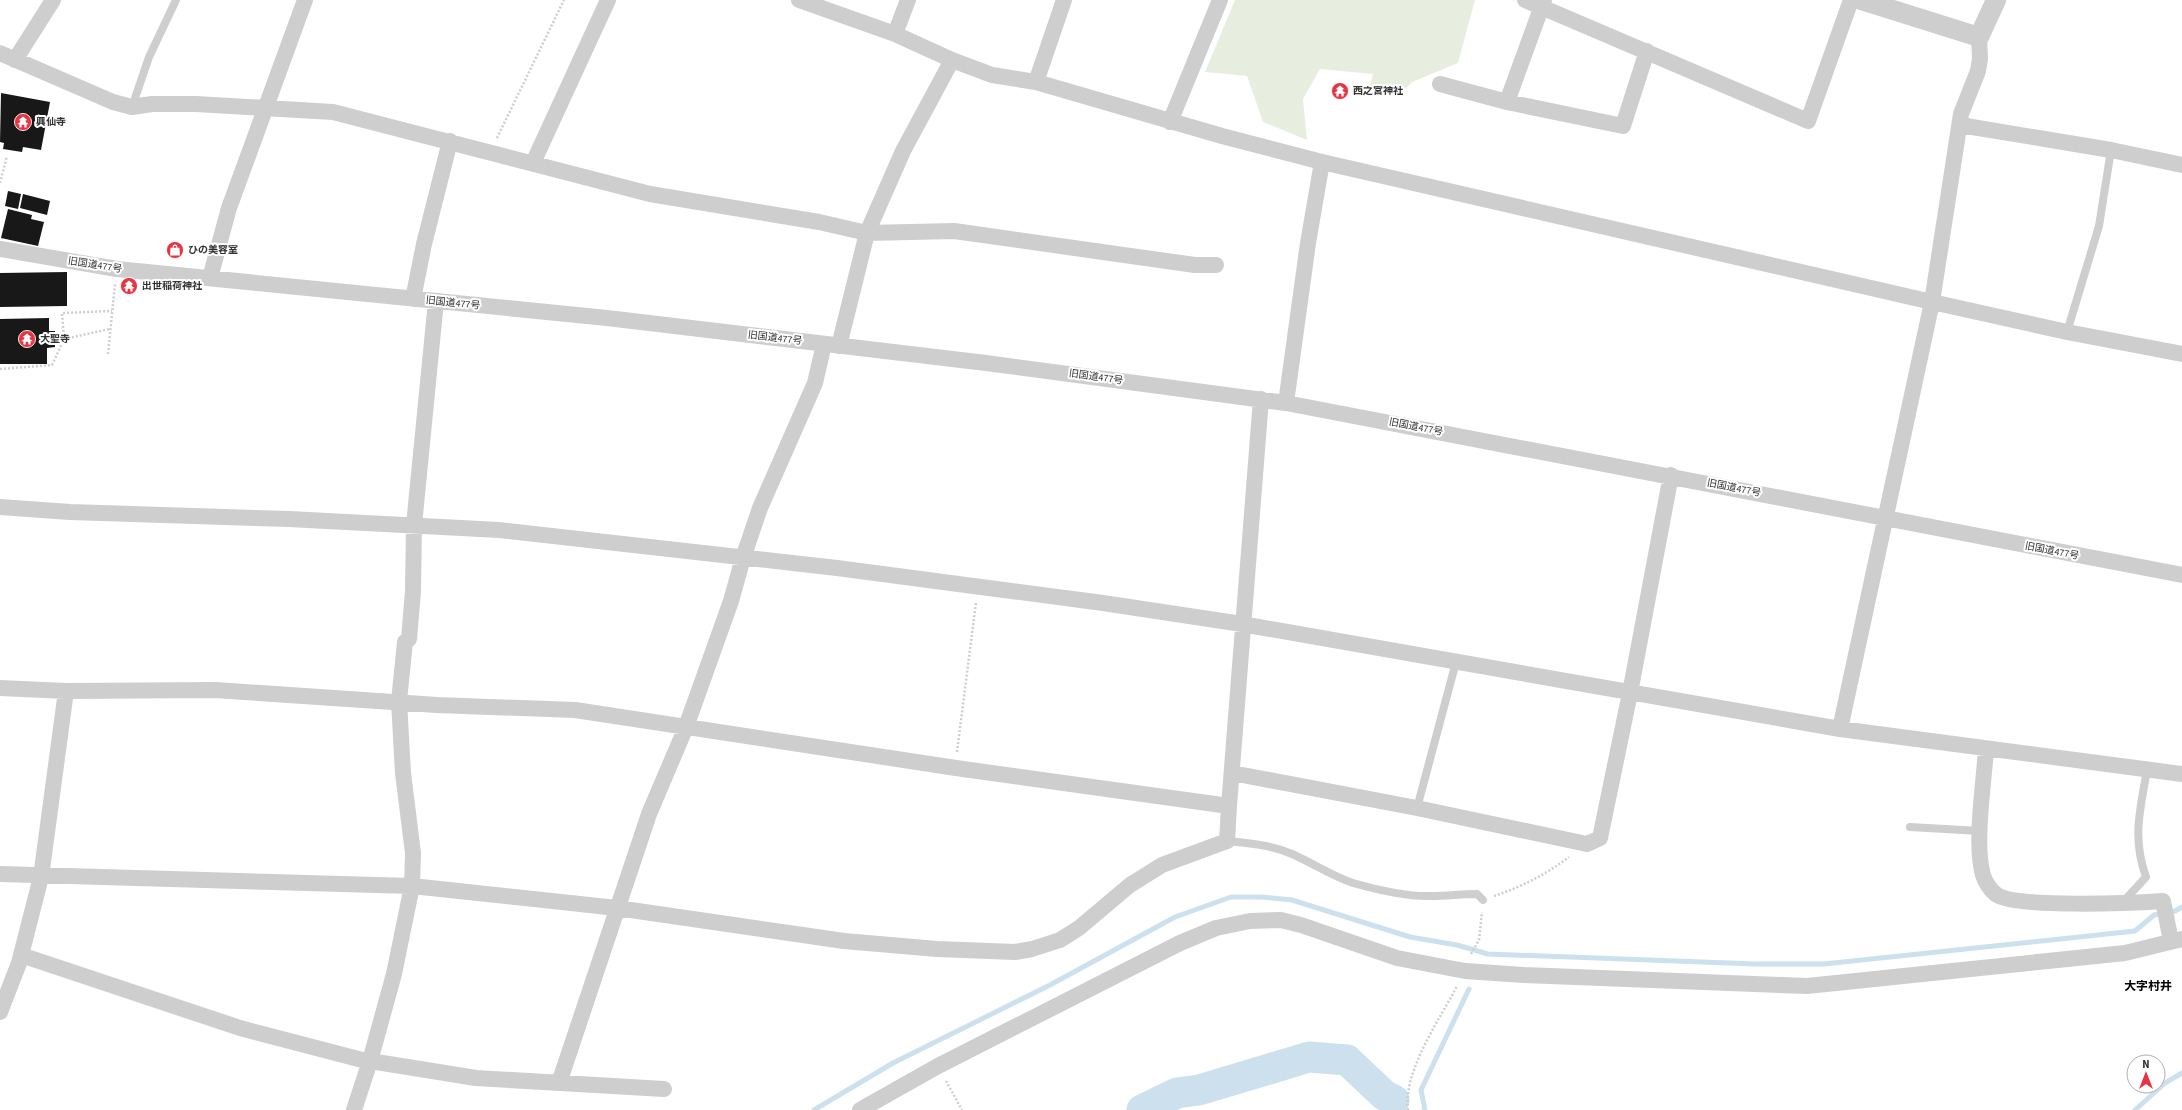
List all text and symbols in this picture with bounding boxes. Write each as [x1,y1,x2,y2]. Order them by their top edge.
temple icon: 西之宮神社 [1330,81,1350,101]
place label: 西之宮神社 [1353,84,1404,98]
temple icon: 興仙寺 [13,112,33,132]
place label: 興仙寺 [36,115,66,129]
shop icon: ひの美容室 [165,240,185,260]
place label: ひの美容室 [188,243,238,257]
street label: 旧国道477号 [67,254,123,276]
temple icon: 出世稲荷神社 [119,276,139,296]
place label: 出世稲荷神社 [142,279,203,293]
street label: 旧国道477号 [425,293,481,313]
street label: 旧国道477号 [747,328,803,348]
temple icon: 大聖寺 [17,329,37,349]
place label: 大聖寺 [40,332,70,346]
street label: 旧国道477号 [1068,366,1124,388]
street label: 旧国道477号 [1388,415,1444,439]
street label: 旧国道477号 [1706,476,1762,500]
street label: 旧国道477号 [2024,539,2080,563]
district label: 大字村井 [2124,978,2172,995]
north arrow [2126,1054,2166,1094]
text: N [2142,1057,2150,1072]

